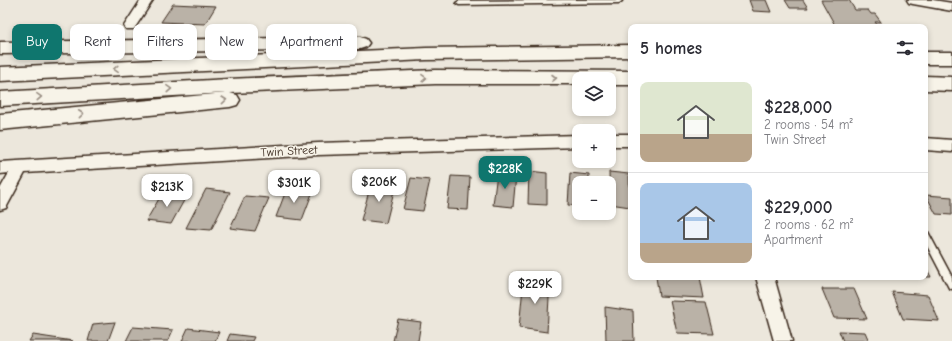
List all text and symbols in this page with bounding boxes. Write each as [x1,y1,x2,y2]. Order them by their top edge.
chip: Buy [12,24,62,60]
chip: Rent [70,24,125,60]
chip: Filters [133,24,197,60]
chip: New [205,24,258,60]
chip: Apartment [266,24,357,60]
icon: filters [894,37,916,59]
text: 5 homes [640,39,702,58]
one-way arrow [113,64,119,73]
map controls [572,72,616,220]
button: layers [572,72,616,116]
one-way arrow [421,74,427,82]
one-way arrow [551,74,557,82]
one-way arrow [166,85,172,94]
one-way arrow [36,92,42,101]
one-way arrow [221,96,227,105]
icon: home [672,98,720,146]
text: $228,000 [764,98,832,117]
one-way arrow [78,110,84,119]
text: 2 rooms · 54 m² [764,117,853,132]
button: + [572,124,616,168]
text: Twin Street [764,132,826,147]
street label: Twin Street [260,142,318,159]
pin: $228K [477,156,533,190]
text: $228K [488,161,522,176]
pin: $206K [351,169,407,203]
pin: $301K [266,170,322,204]
pin: $213K [139,174,195,208]
text: $206K [361,174,397,189]
text: $301K [277,175,311,190]
button: − [572,176,616,220]
text: $213K [150,179,184,194]
text: $229,000 [764,198,832,217]
icon: home [672,199,720,247]
text: 2 rooms · 62 m² [764,217,853,232]
text: Apartment [764,232,822,247]
pin: $229K [507,271,563,305]
text: $229K [518,276,552,291]

